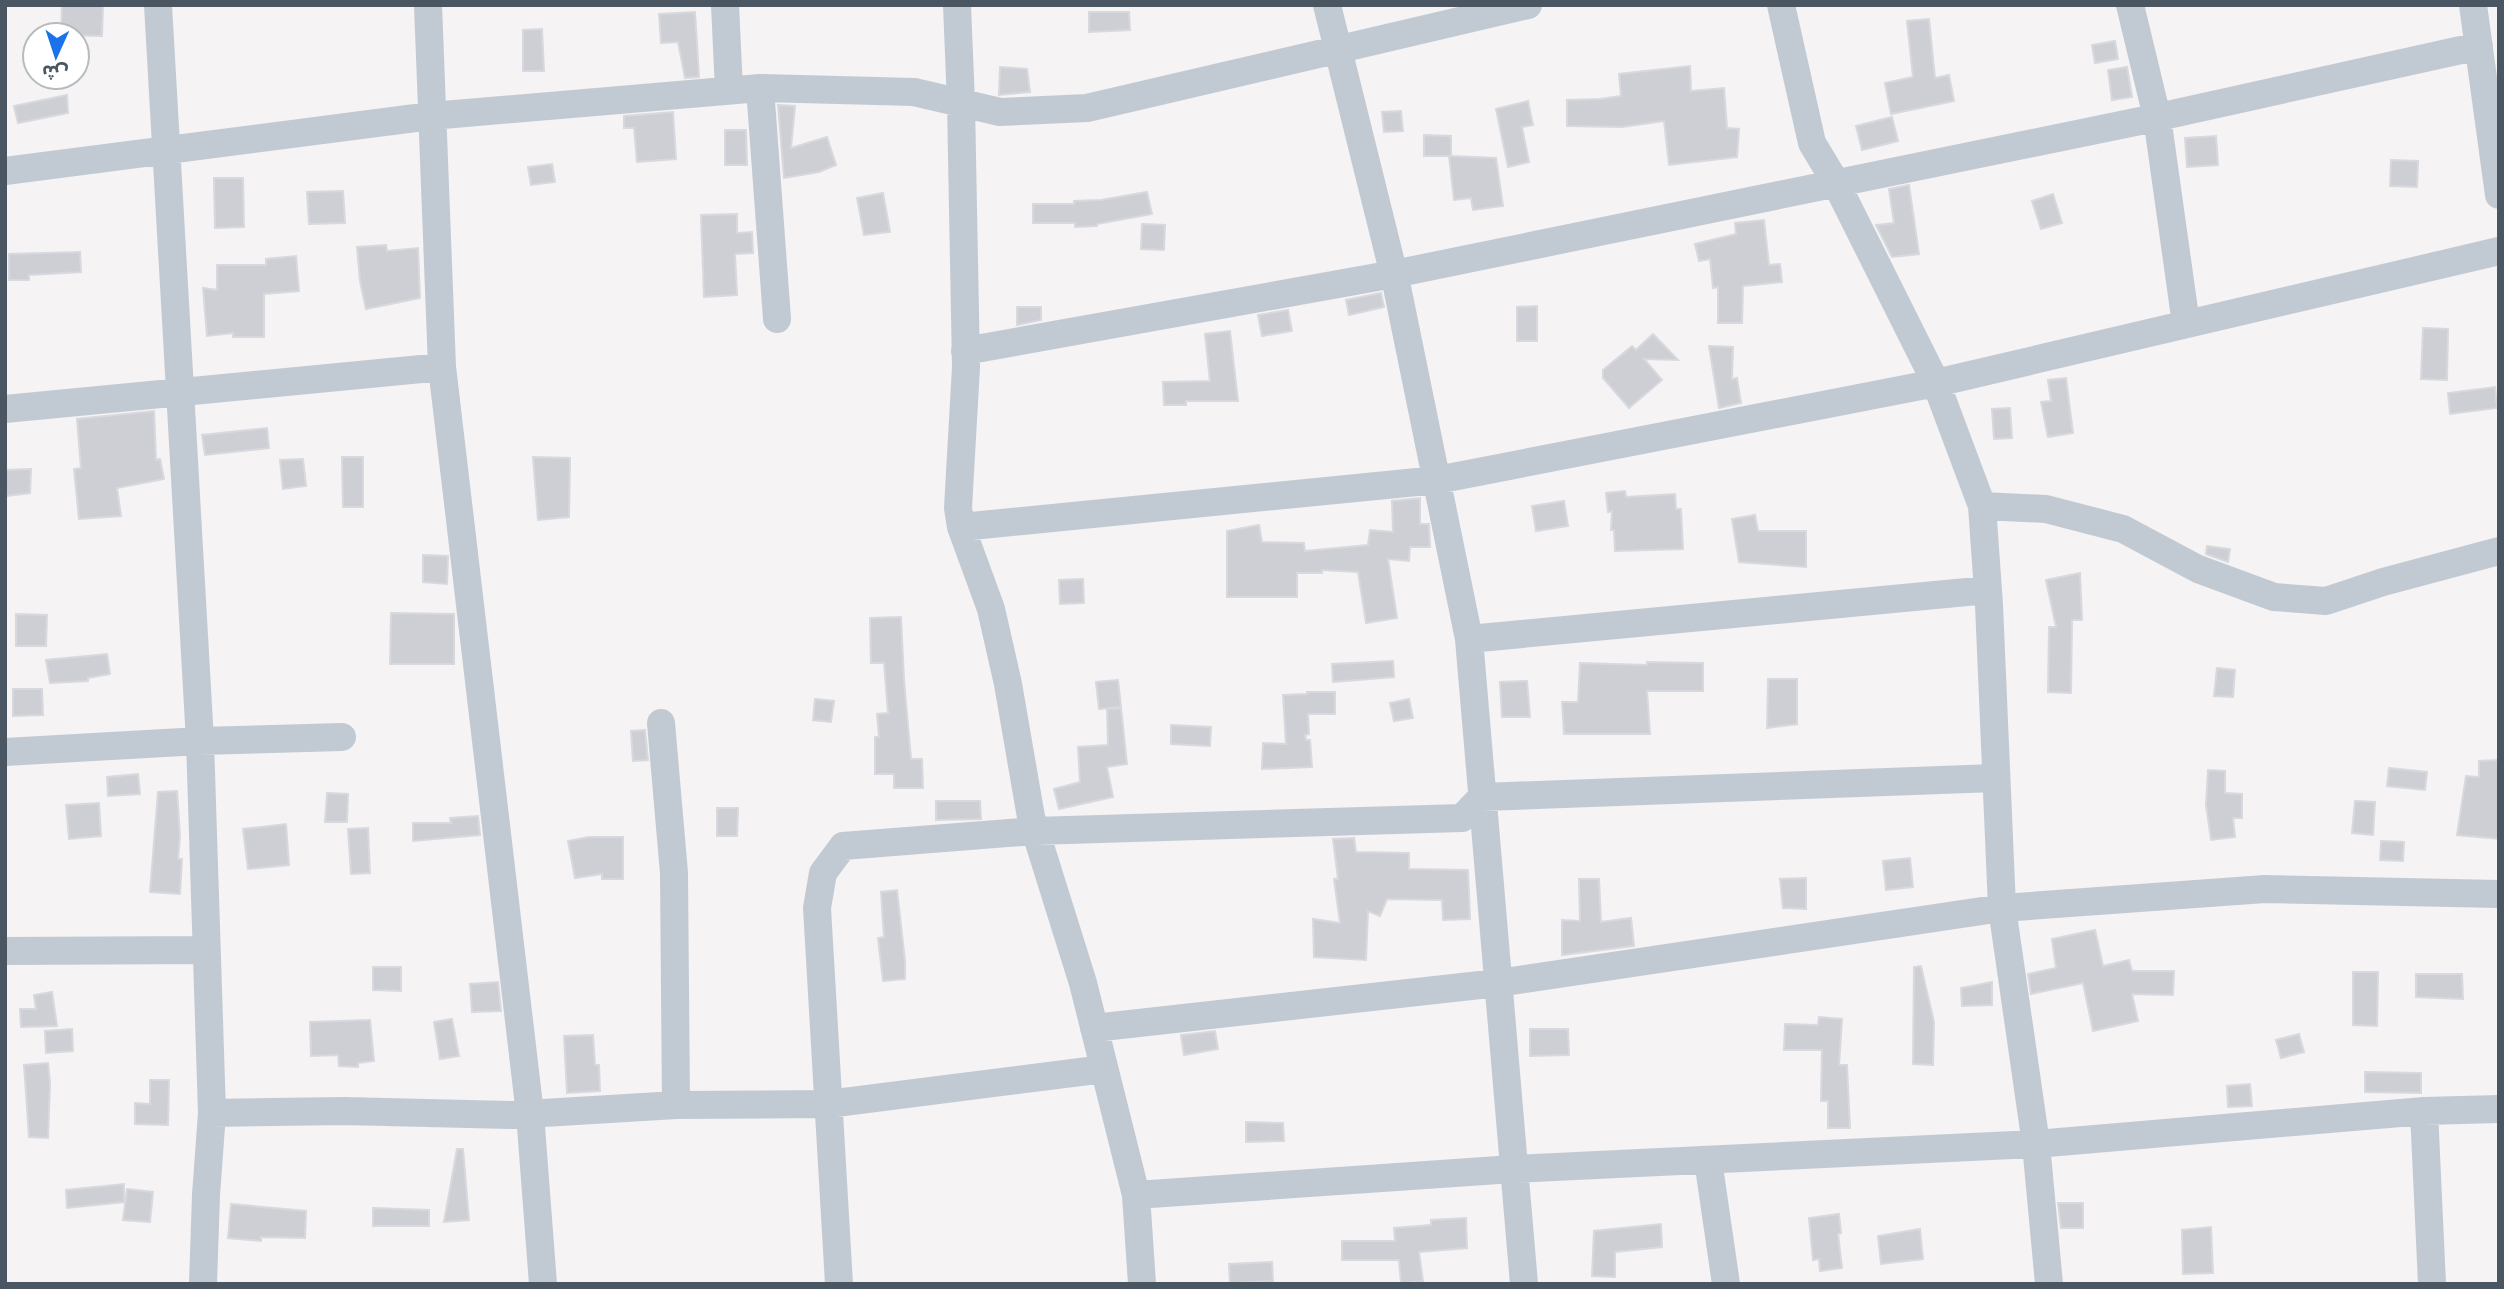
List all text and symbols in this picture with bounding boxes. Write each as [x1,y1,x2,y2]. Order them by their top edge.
north arrow [21,21,91,91]
text: ش [41,59,69,87]

